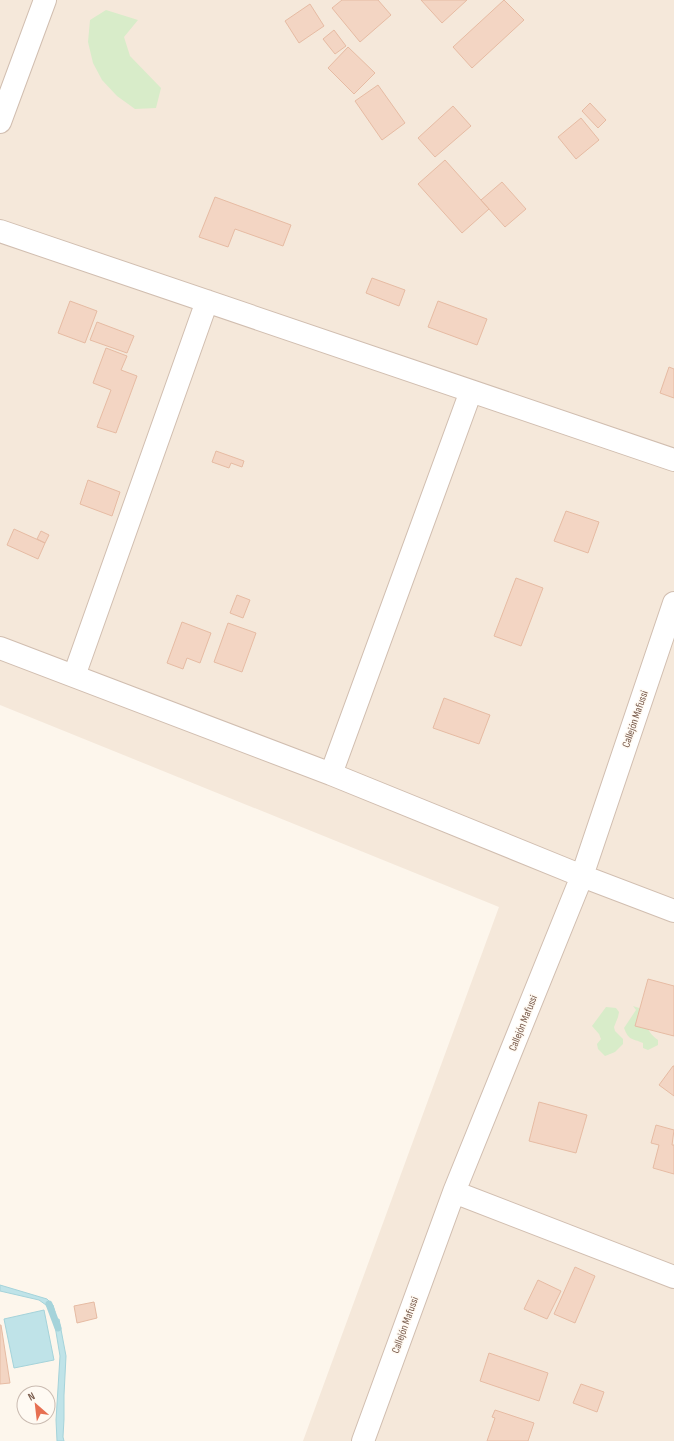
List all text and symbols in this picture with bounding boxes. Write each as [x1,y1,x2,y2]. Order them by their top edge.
street label: Callejón Mafussi [619,689,651,749]
street label: Callejón Mafussi [506,993,540,1053]
street label: Callejón Mafussi [389,1295,421,1355]
north arrow [16,1385,56,1425]
text: N [26,1389,37,1404]

